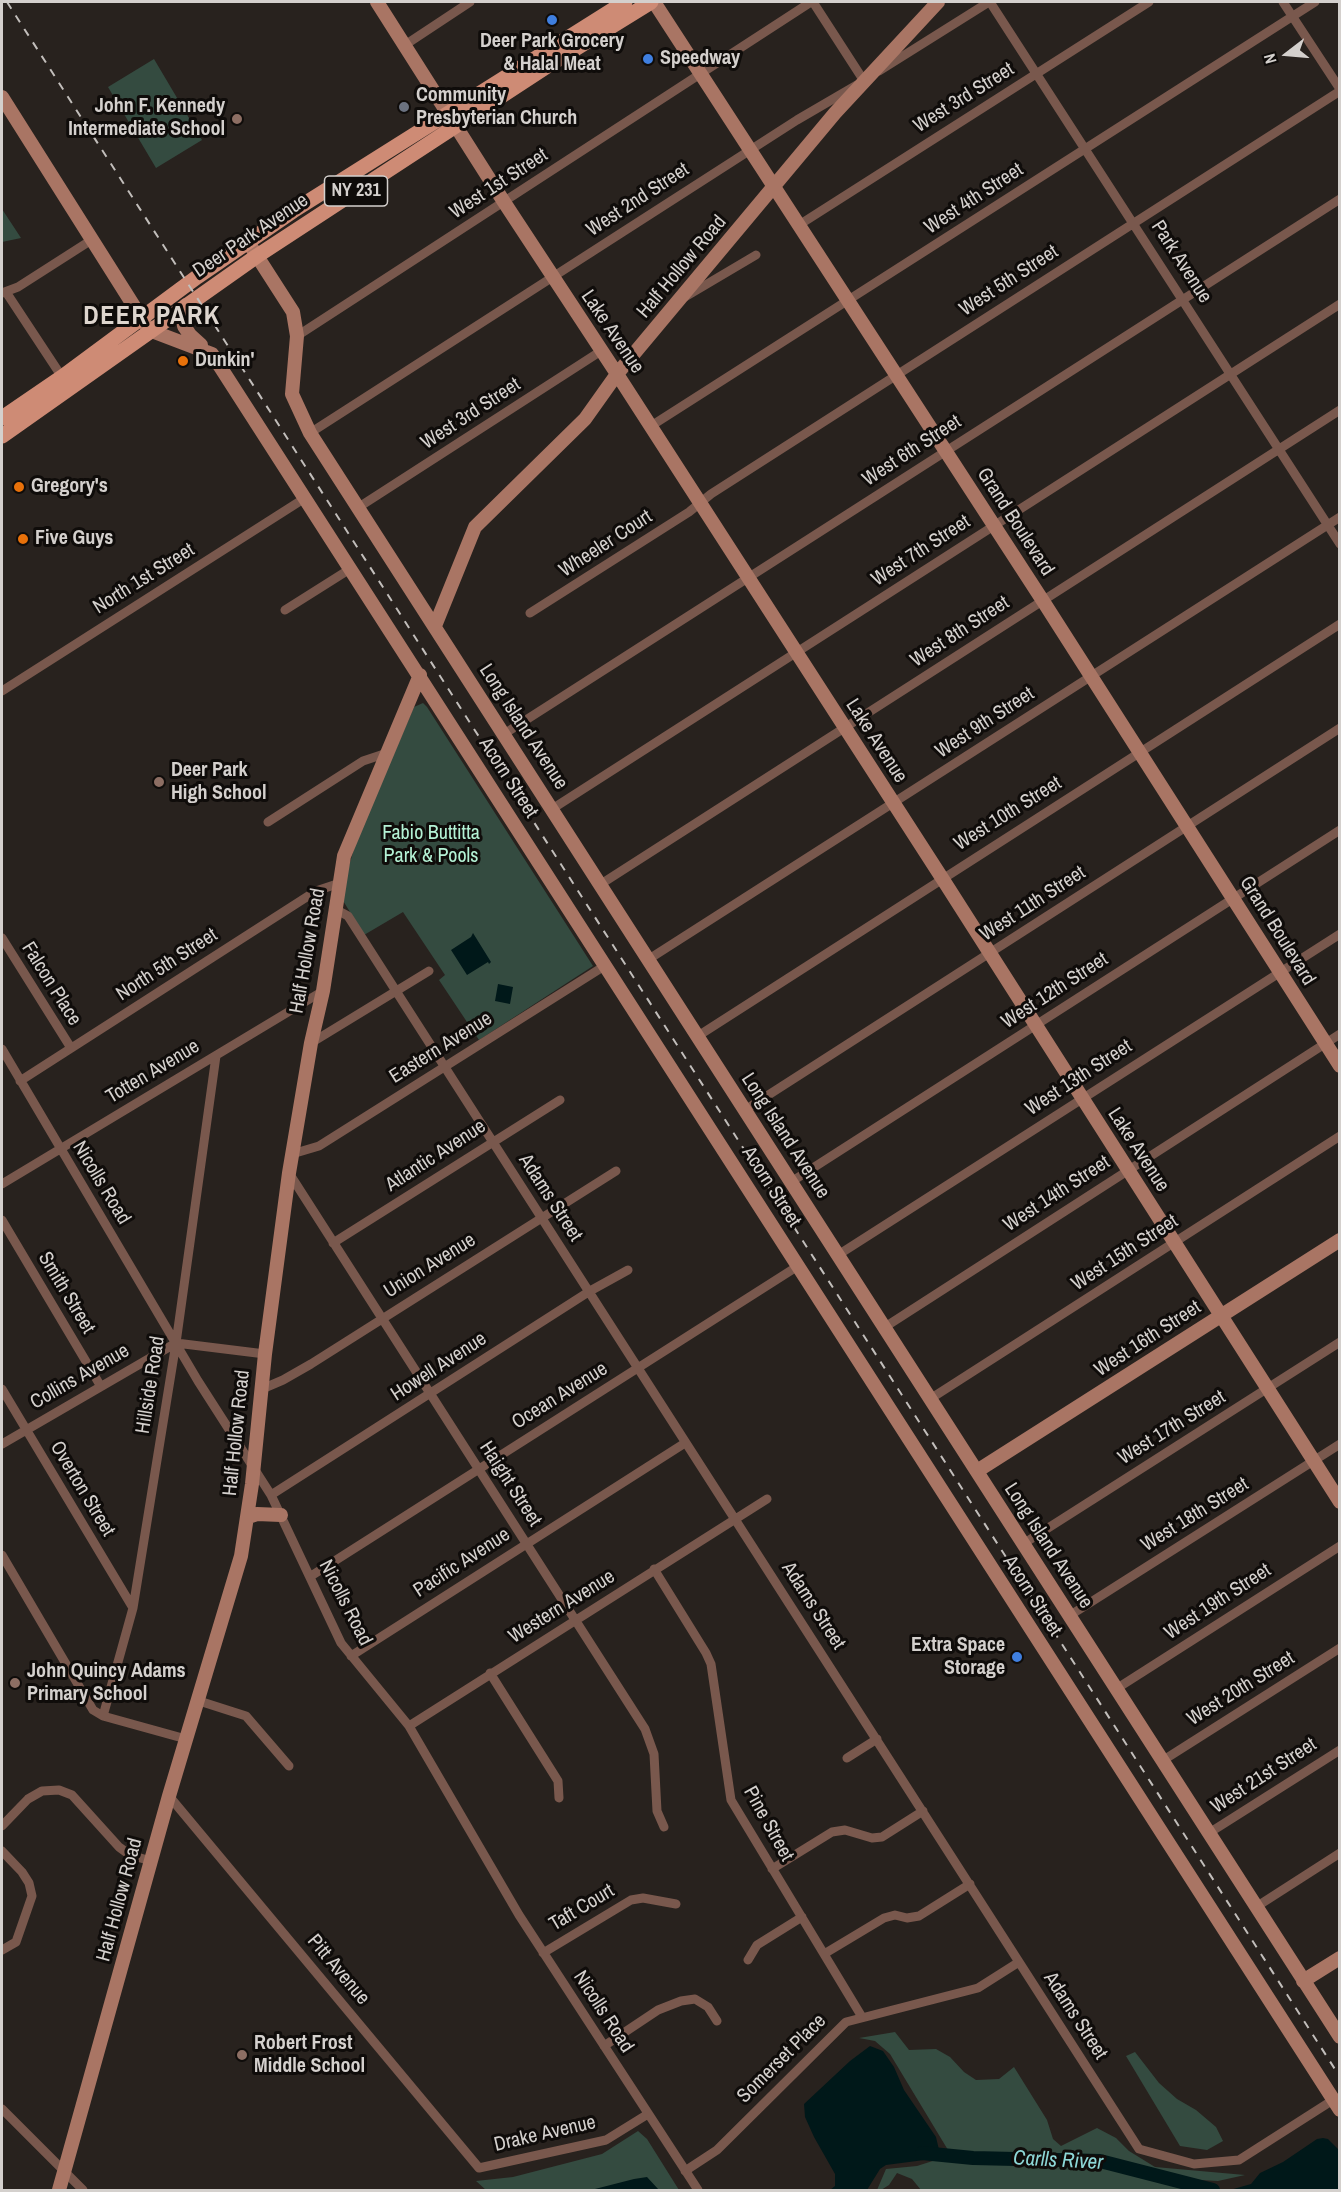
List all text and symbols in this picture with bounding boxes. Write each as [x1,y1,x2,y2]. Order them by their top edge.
marker: Deer Park Grocery & Halal Meat [545,13,559,27]
north arrow [1257,24,1317,84]
place label: Deer Park Grocery & Halal Meat [480,30,624,77]
place label: Speedway [660,47,740,71]
text: N [1258,51,1282,67]
marker: Speedway [641,52,655,66]
street label: West 3rd Street [909,58,1019,138]
place label: Community Presbyterian Church [416,84,577,131]
place label: John F. Kennedy Intermediate School [68,95,225,142]
marker: Community Presbyterian Church [397,100,411,114]
marker: John F. Kennedy Intermediate School [230,112,244,126]
street label: West 1st Street [446,143,552,225]
street label: West 2nd Street [582,158,694,242]
street label: West 4th Street [920,158,1028,240]
road number: NY 231 [324,176,388,206]
street label: Deer Park Avenue [189,189,313,283]
street label: Half Hollow Road [632,211,732,323]
street label: Park Avenue [1145,216,1217,308]
street label: West 5th Street [955,240,1063,322]
street label: Lake Avenue [575,286,649,378]
district label: DEER PARK [83,301,221,333]
place label: Dunkin' [195,349,254,373]
marker: Dunkin' [176,354,190,368]
street label: West 3rd Street [417,373,525,455]
street label: West 6th Street [858,410,966,492]
street label: Grand Boulevard [971,463,1059,581]
place label: Gregory's [31,475,108,499]
marker: Gregory's [12,480,26,494]
street label: Wheeler Court [555,505,657,583]
street label: West 7th Street [867,510,975,592]
place label: Five Guys [35,527,113,551]
marker: Five Guys [16,532,30,546]
street label: North 1st Street [89,538,199,620]
street label: West 8th Street [906,591,1014,673]
street label: Long Island Avenue [474,660,572,794]
street label: West 9th Street [931,682,1039,764]
street label: Lake Avenue [840,694,912,788]
street label: Acorn Street [473,733,543,823]
place label: Deer Park High School [171,759,267,806]
street label: West 10th Street [950,772,1066,856]
marker: Deer Park High School [152,775,166,789]
park label: Fabio Buttitta Park & Pools [382,822,480,869]
street label: West 11th Street [976,861,1090,947]
street label: Grand Boulevard [1234,872,1320,990]
street label: Half Hollow Road [285,887,331,1015]
street label: North 5th Street [112,923,222,1007]
street label: Falcon Place [16,938,86,1030]
street label: West 12th Street [997,948,1113,1034]
street label: Eastern Avenue [385,1007,497,1089]
street label: Totten Avenue [102,1035,204,1109]
street label: West 13th Street [1021,1035,1137,1121]
street label: Long Island Avenue [736,1069,834,1203]
street label: Lake Avenue [1102,1103,1174,1197]
street label: Atlantic Avenue [381,1115,491,1197]
street label: Nicolls Road [67,1137,135,1229]
street label: Acorn Street [736,1142,806,1232]
street label: Adams Street [513,1150,587,1246]
street label: West 14th Street [999,1151,1115,1237]
street label: West 15th Street [1067,1210,1183,1296]
street label: Union Avenue [380,1228,480,1304]
street label: Smith Street [32,1248,100,1338]
street label: West 16th Street [1090,1296,1206,1382]
street label: Howell Avenue [387,1327,491,1407]
street label: Hillside Road [131,1335,171,1435]
street label: Collins Avenue [26,1339,134,1415]
street label: Ocean Avenue [508,1357,612,1435]
street label: Half Hollow Road [218,1369,256,1497]
street label: West 17th Street [1114,1386,1230,1470]
street label: Overton Street [44,1437,120,1541]
street label: Haight Street [474,1437,546,1531]
street label: West 18th Street [1137,1473,1253,1557]
street label: Long Island Avenue [999,1479,1097,1613]
street label: Pacific Avenue [409,1523,515,1603]
street label: Acorn Street [997,1551,1067,1641]
street label: Nicolls Road [313,1556,377,1650]
street label: Adams Street [776,1558,850,1654]
street label: West 19th Street [1160,1559,1276,1645]
street label: Western Avenue [504,1565,620,1649]
place label: Extra Space Storage [911,1634,1005,1681]
street label: West 20th Street [1183,1647,1299,1731]
marker: Extra Space Storage [1010,1650,1024,1664]
place label: John Quincy Adams Primary School [27,1660,186,1707]
marker: John Quincy Adams Primary School [8,1676,22,1690]
street label: West 21st Street [1207,1733,1321,1819]
street label: Pine Street [738,1782,798,1866]
street label: Half Hollow Road [92,1836,148,1964]
street label: Taft Court [545,1879,619,1937]
street label: Pitt Avenue [302,1930,374,2010]
street label: Nicolls Road [568,1966,638,2058]
street label: Adams Street [1038,1968,1112,2064]
street label: Somerset Place [733,2010,831,2108]
place label: Robert Frost Middle School [254,2032,365,2079]
marker: Robert Frost Middle School [235,2048,249,2062]
street label: Drake Avenue [492,2111,598,2157]
water label: Carlls River [1012,2146,1104,2176]

